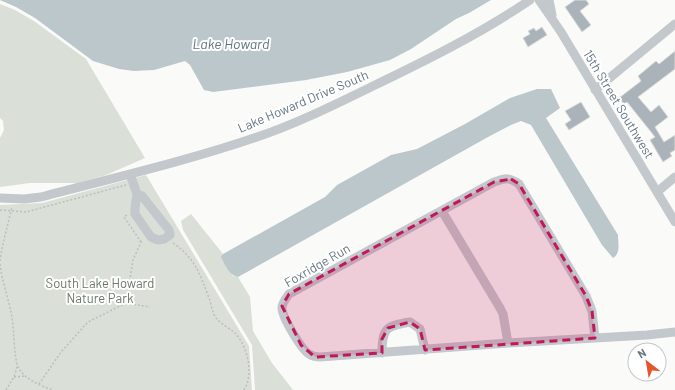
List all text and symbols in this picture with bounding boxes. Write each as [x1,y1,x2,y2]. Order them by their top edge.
water label: Lake Howard [193,35,270,52]
street label: 15th Street Southwest [580,47,658,161]
street label: Lake Howard Drive South [235,66,371,136]
street label: Foxridge Run [281,240,353,290]
park label: South Lake Howard Nature Park [46,275,154,306]
north arrow [627,342,667,382]
text: N [635,346,648,360]

